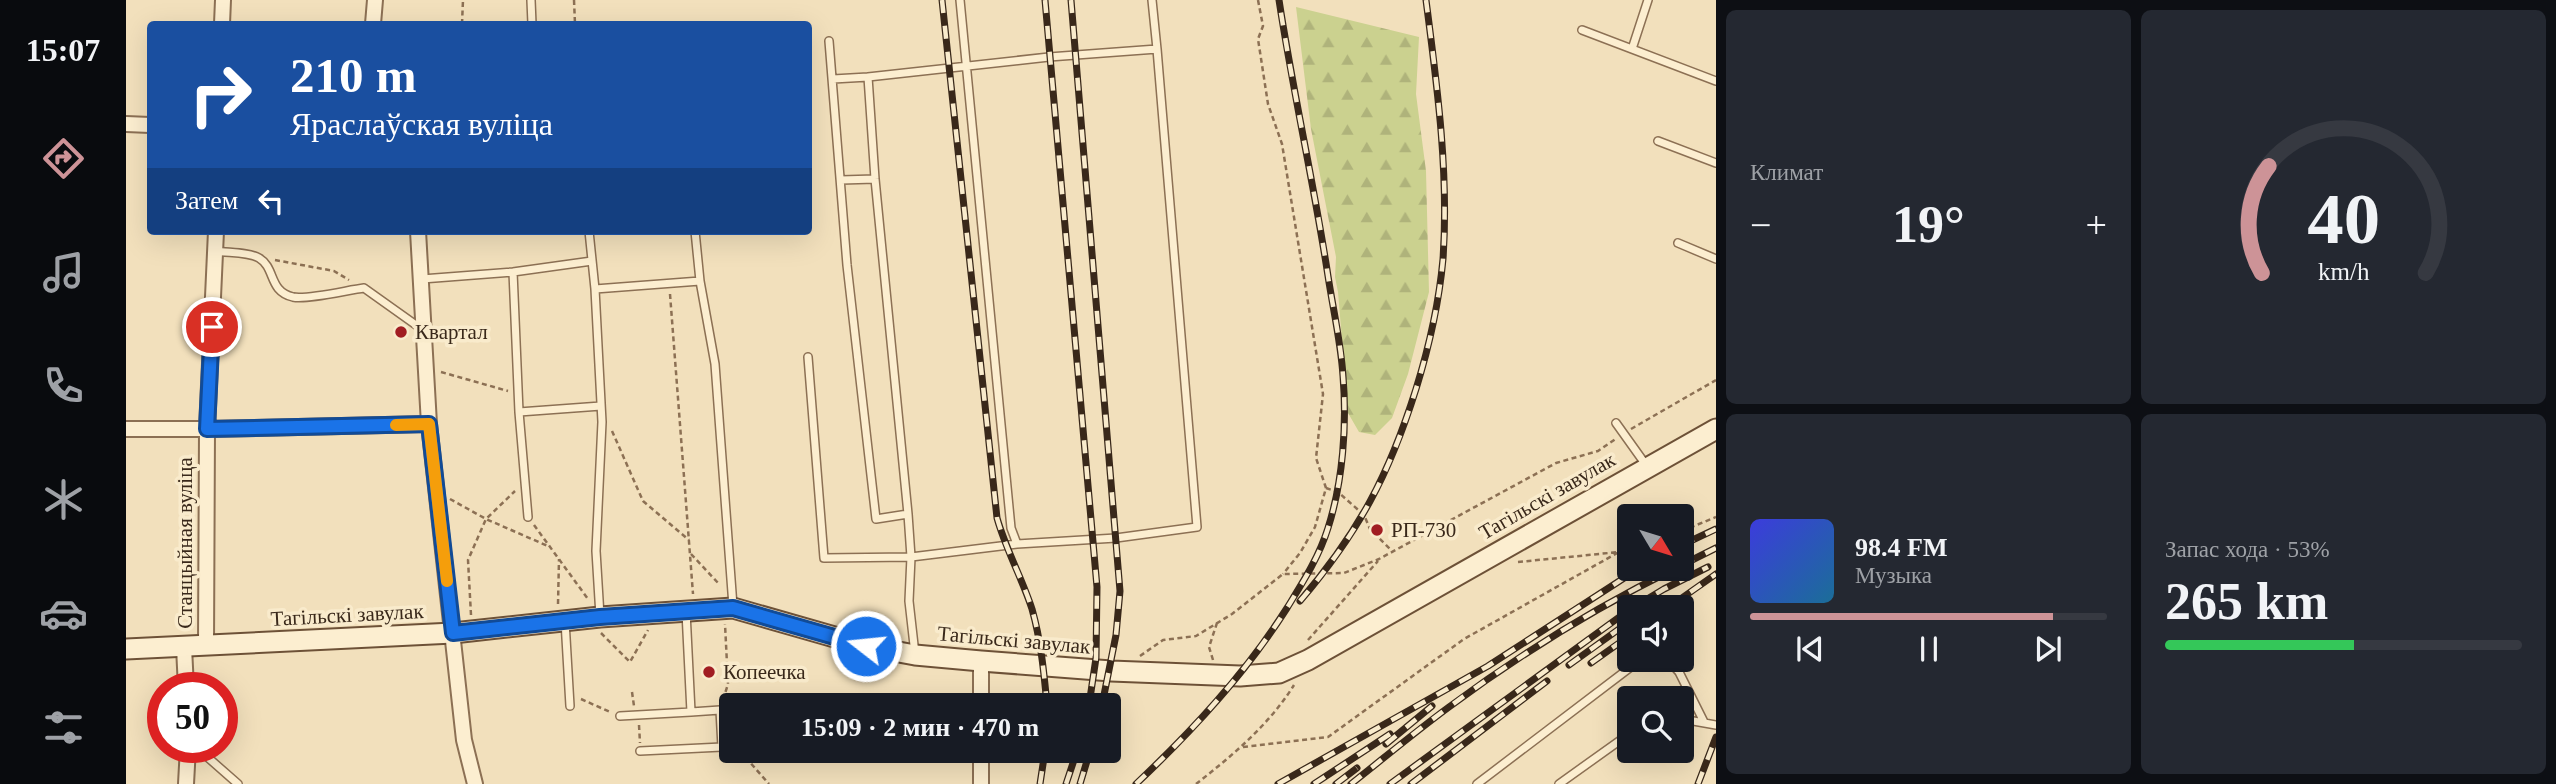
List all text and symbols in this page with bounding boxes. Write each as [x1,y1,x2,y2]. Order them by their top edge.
text: 15:07 [26,32,100,68]
text: 210 m [290,48,417,103]
icon: right [175,49,266,140]
text: Яраслаўская вуліца [290,106,553,142]
icon: directions [39,134,88,183]
text: Климат [1750,160,1823,185]
text: 40 [2307,178,2380,259]
icon: left [252,182,290,220]
text: Затем [175,186,238,215]
text: 19° [1892,196,1965,253]
text: − [1750,204,1771,246]
text: + [2086,204,2107,246]
icon: music [39,248,88,297]
text: km/h [2318,258,2370,285]
pin [182,297,242,357]
icon: arrive [193,308,231,346]
place label: Квартал [415,320,488,344]
marker: Квартал [393,324,409,340]
icon: phone [39,361,88,410]
street label: Тагільскі завулак [1475,447,1620,545]
street label: Станцыйная вуліца [173,457,197,629]
icon: climate [39,475,88,524]
north arrow [1617,504,1694,581]
map controls [1617,504,1694,763]
place label: РП-730 [1391,518,1456,542]
marker: РП-730 [1369,522,1385,538]
text: 98.4 FM [1855,533,1947,562]
text: Запас хода · 53% [2165,537,2330,562]
text: Музыка [1855,563,1932,588]
text: 265 km [2165,573,2328,630]
icon: car [39,589,88,638]
button: sound [1617,595,1694,672]
street label: Тагільскі завулак [270,599,425,631]
position arrow [829,609,903,683]
street label: Тагільскі завулак [937,621,1092,659]
icon: previous [1791,630,1829,668]
icon: pause [1910,630,1948,668]
icon: next [2029,630,2067,668]
place label: Копеечка [723,660,806,684]
marker: Копеечка [701,664,717,680]
speed limit sign: 50 [147,672,238,763]
button: search [1617,686,1694,763]
icon: filters [39,703,88,752]
text: 15:09 · 2 мин · 470 m [801,713,1039,742]

